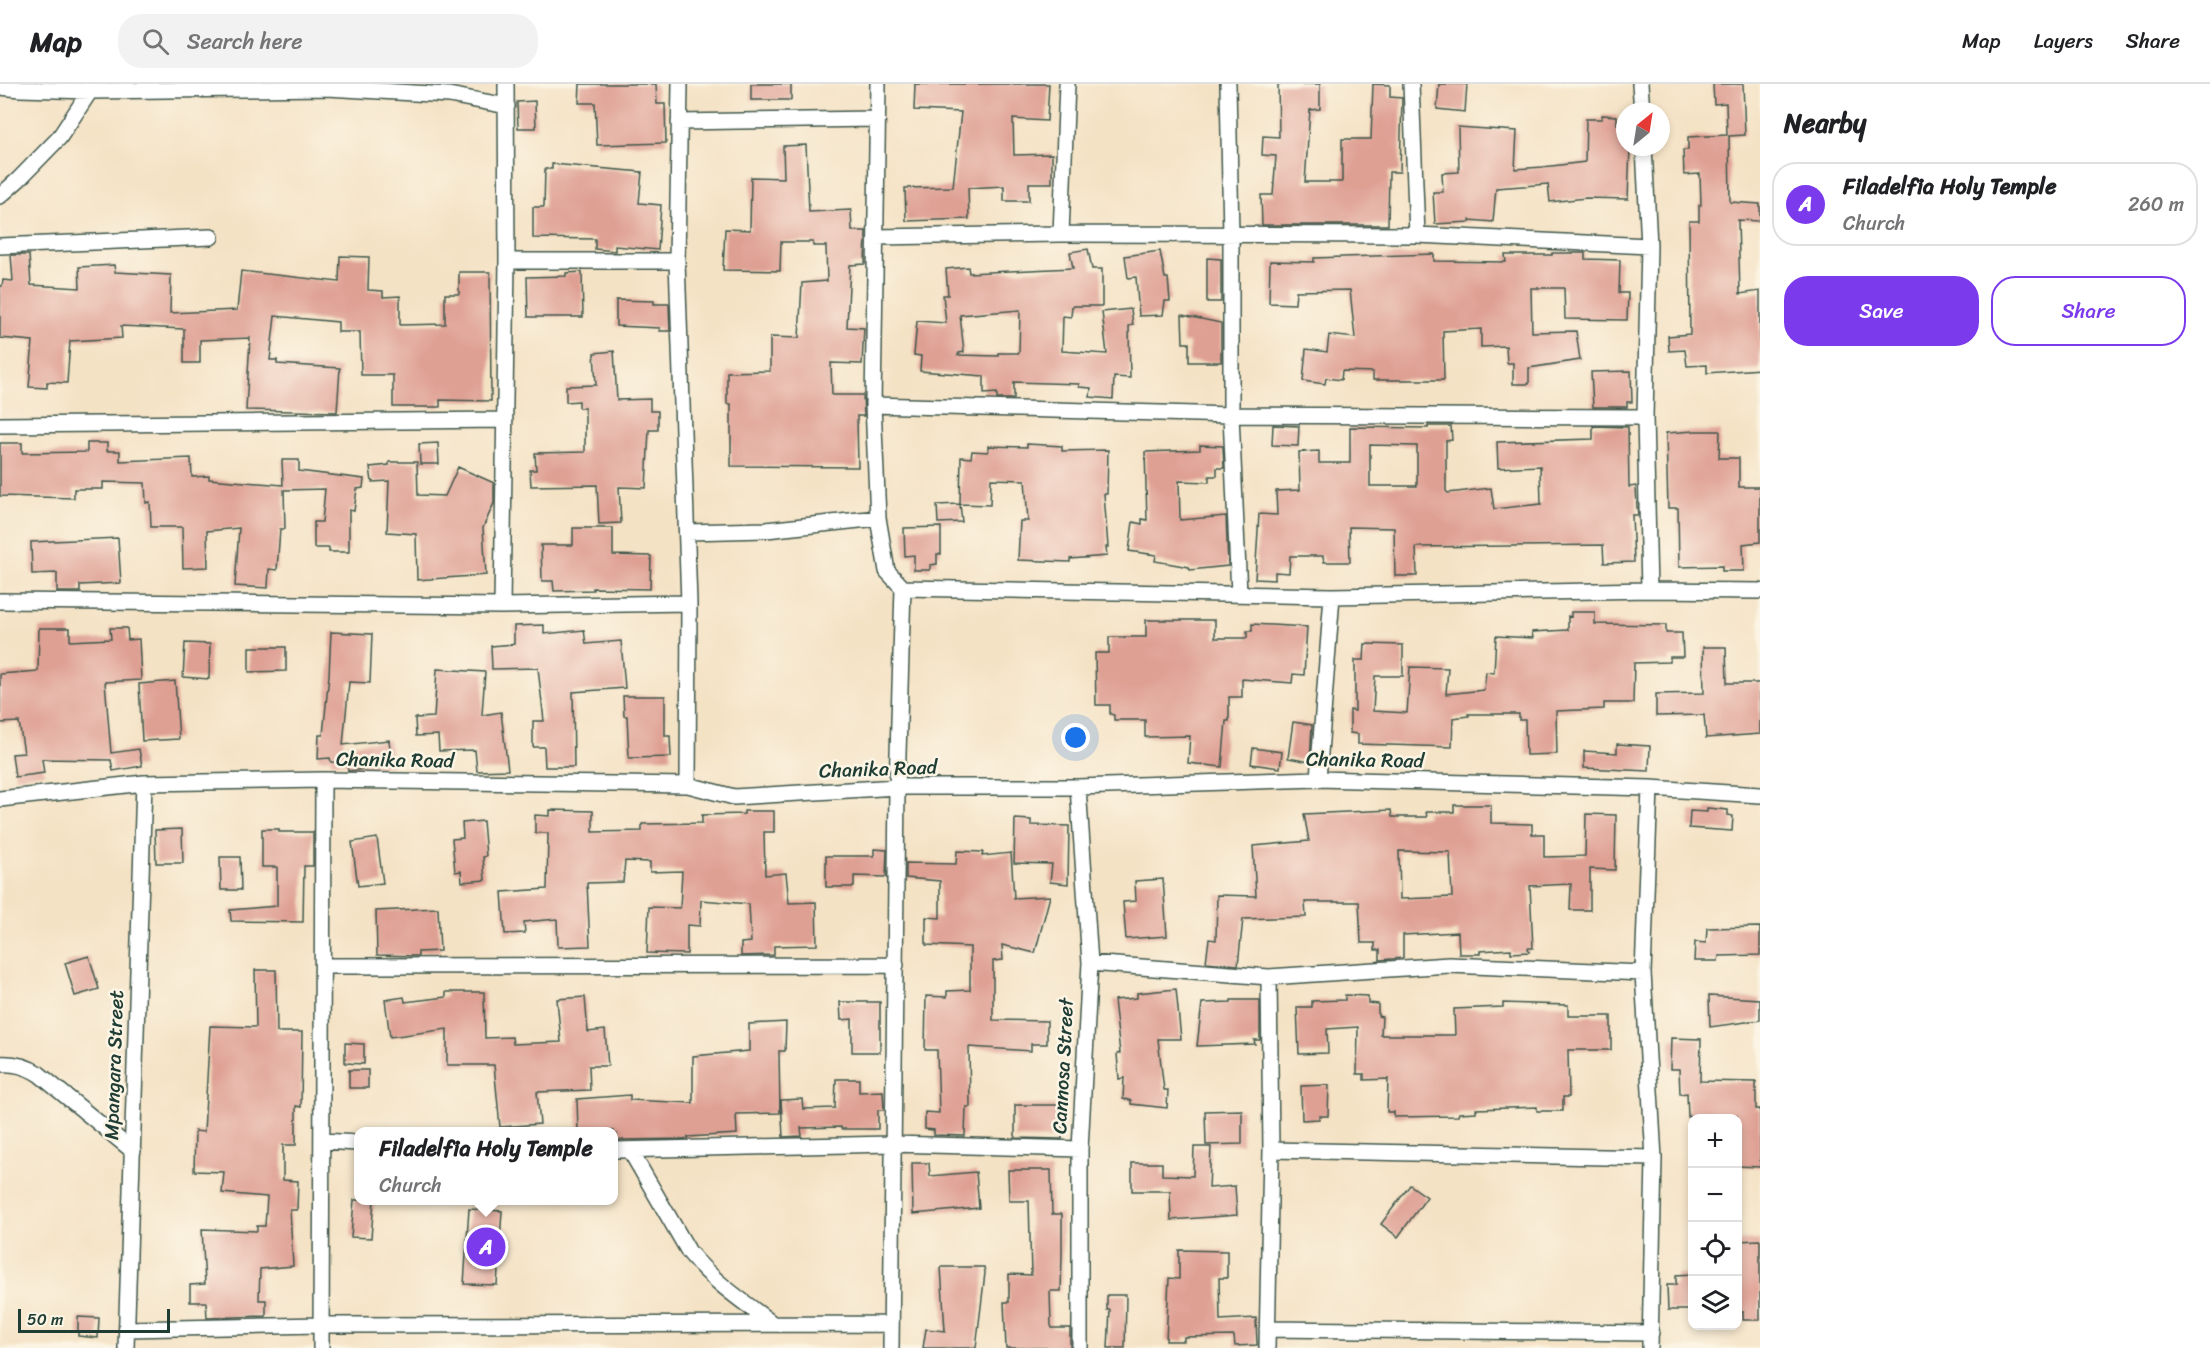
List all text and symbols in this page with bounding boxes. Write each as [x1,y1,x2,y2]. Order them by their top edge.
search box [118,14,538,68]
text: Map [30,17,82,66]
text: Search here [187,22,303,61]
text: Map [1962,22,2001,60]
text: Layers [2034,22,2093,60]
text: Share [2126,22,2180,60]
icon: search [139,25,172,58]
text: Nearby [1784,100,1866,146]
north arrow [1616,102,1670,156]
text: Filadelfia Holy Temple [1843,167,2056,206]
text: A [1799,187,1812,222]
text: 260 m [2128,187,2184,222]
text: Church [1843,206,1905,241]
button: Save [1784,276,1979,346]
button: Share [1991,276,2186,346]
your location [1061,723,1090,752]
street label: Chanika Road [336,741,456,779]
street label: Chanika Road [1306,741,1426,779]
street label: Chanika Road [818,749,939,789]
street label: Mpangara Street [94,989,134,1141]
street label: Cannosa Street [1042,996,1084,1135]
map controls [1688,1114,1742,1330]
button: + [1688,1114,1742,1168]
popup [354,1127,618,1205]
text: Filadelfia Holy Temple [379,1129,593,1168]
text: Church [379,1168,442,1203]
button: − [1688,1168,1742,1222]
button: locate [1688,1222,1742,1276]
pin: A [466,1224,506,1270]
button: layers [1688,1276,1742,1330]
text: 50 m [27,1305,63,1334]
scale bar [18,1306,170,1334]

